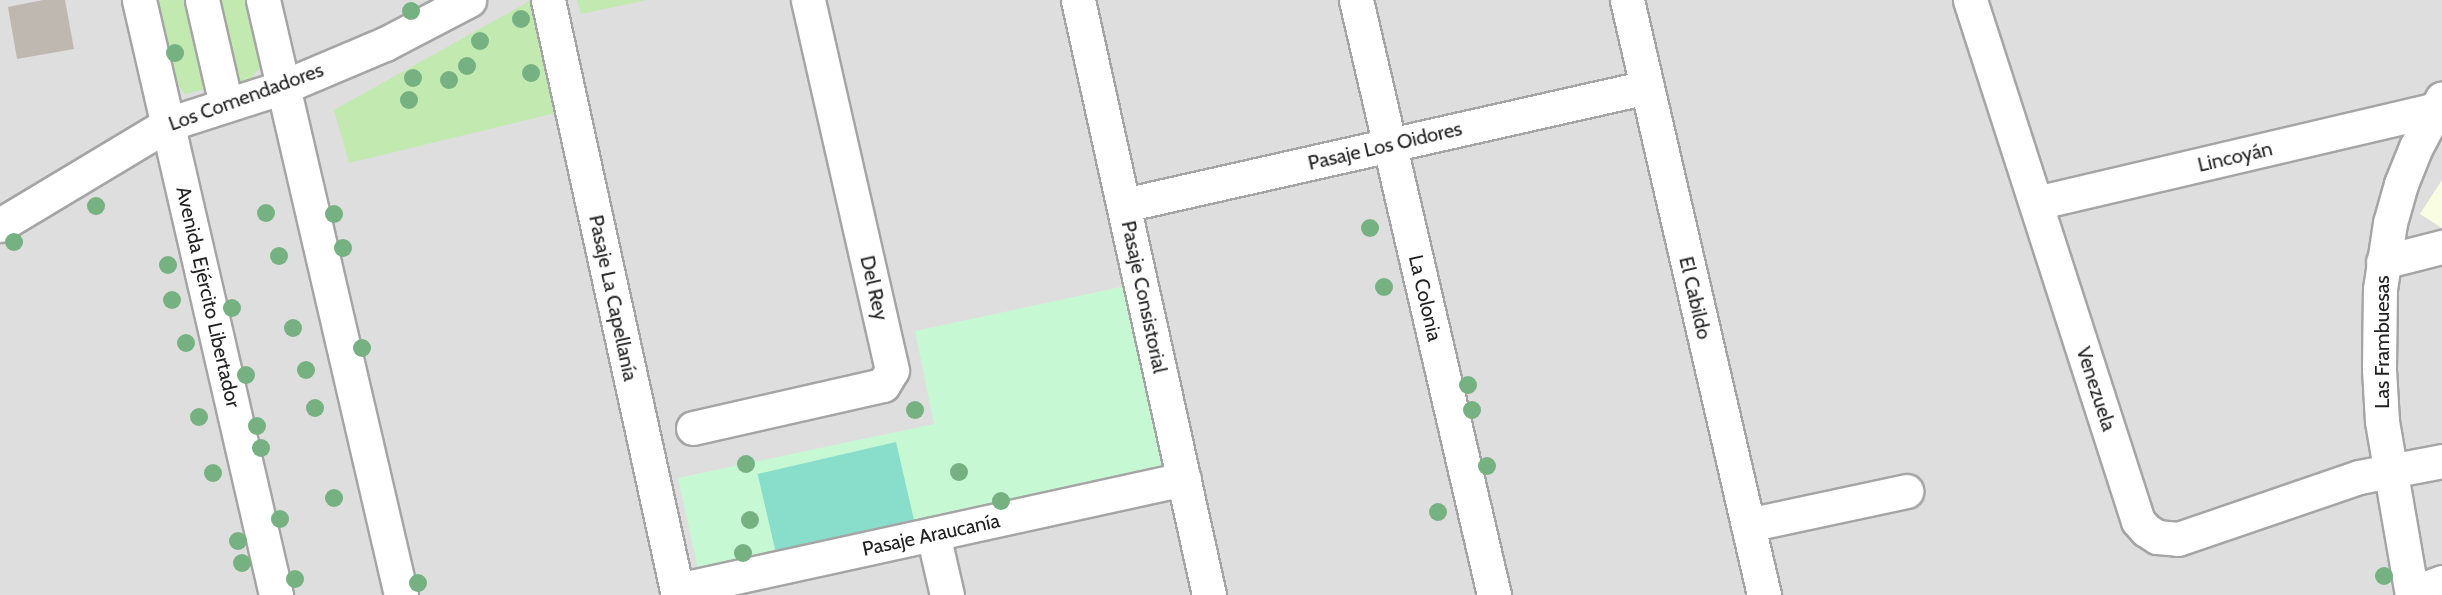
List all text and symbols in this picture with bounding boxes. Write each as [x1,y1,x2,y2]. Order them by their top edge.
street label: Los Comendadores [165,58,327,136]
street label: Pasaje Los Oidores [1306,117,1464,175]
street label: Lincoyán [2195,137,2275,177]
street label: Avenida Ejército Libertador [171,184,245,410]
street label: Pasaje La Capellanía [584,213,642,383]
street label: Pasaje Consistorial [1116,219,1172,375]
street label: Del Rey [855,253,893,323]
street label: La Colonia [1403,253,1447,343]
street label: El Cabildo [1674,254,1716,342]
street label: Las Frambuesas [2370,275,2394,409]
street label: Venezuela [2071,344,2121,434]
street label: Pasaje Araucanía [860,509,1002,561]

